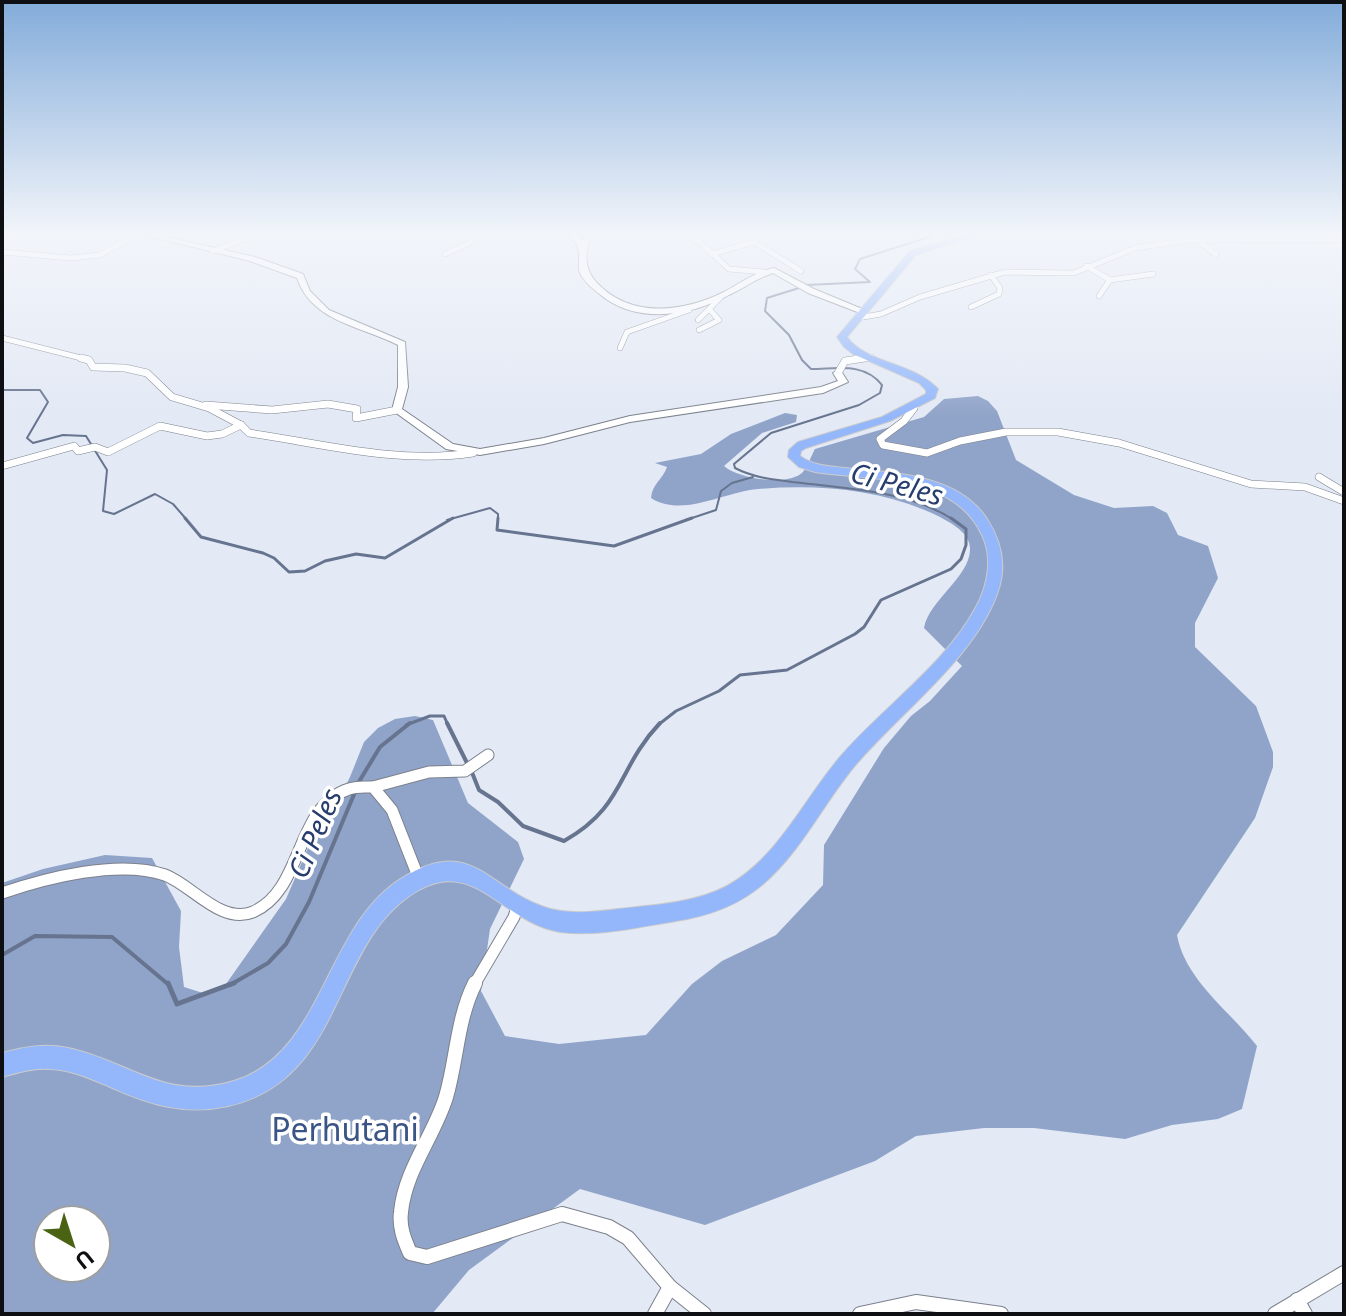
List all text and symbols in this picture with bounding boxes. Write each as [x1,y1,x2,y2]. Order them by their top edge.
water label: Ci Peles [847,452,947,514]
water label: Ci Peles [278,782,350,884]
park label: Perhutani [271,1107,419,1150]
north arrow [32,1204,112,1284]
text: U [69,1243,101,1277]

